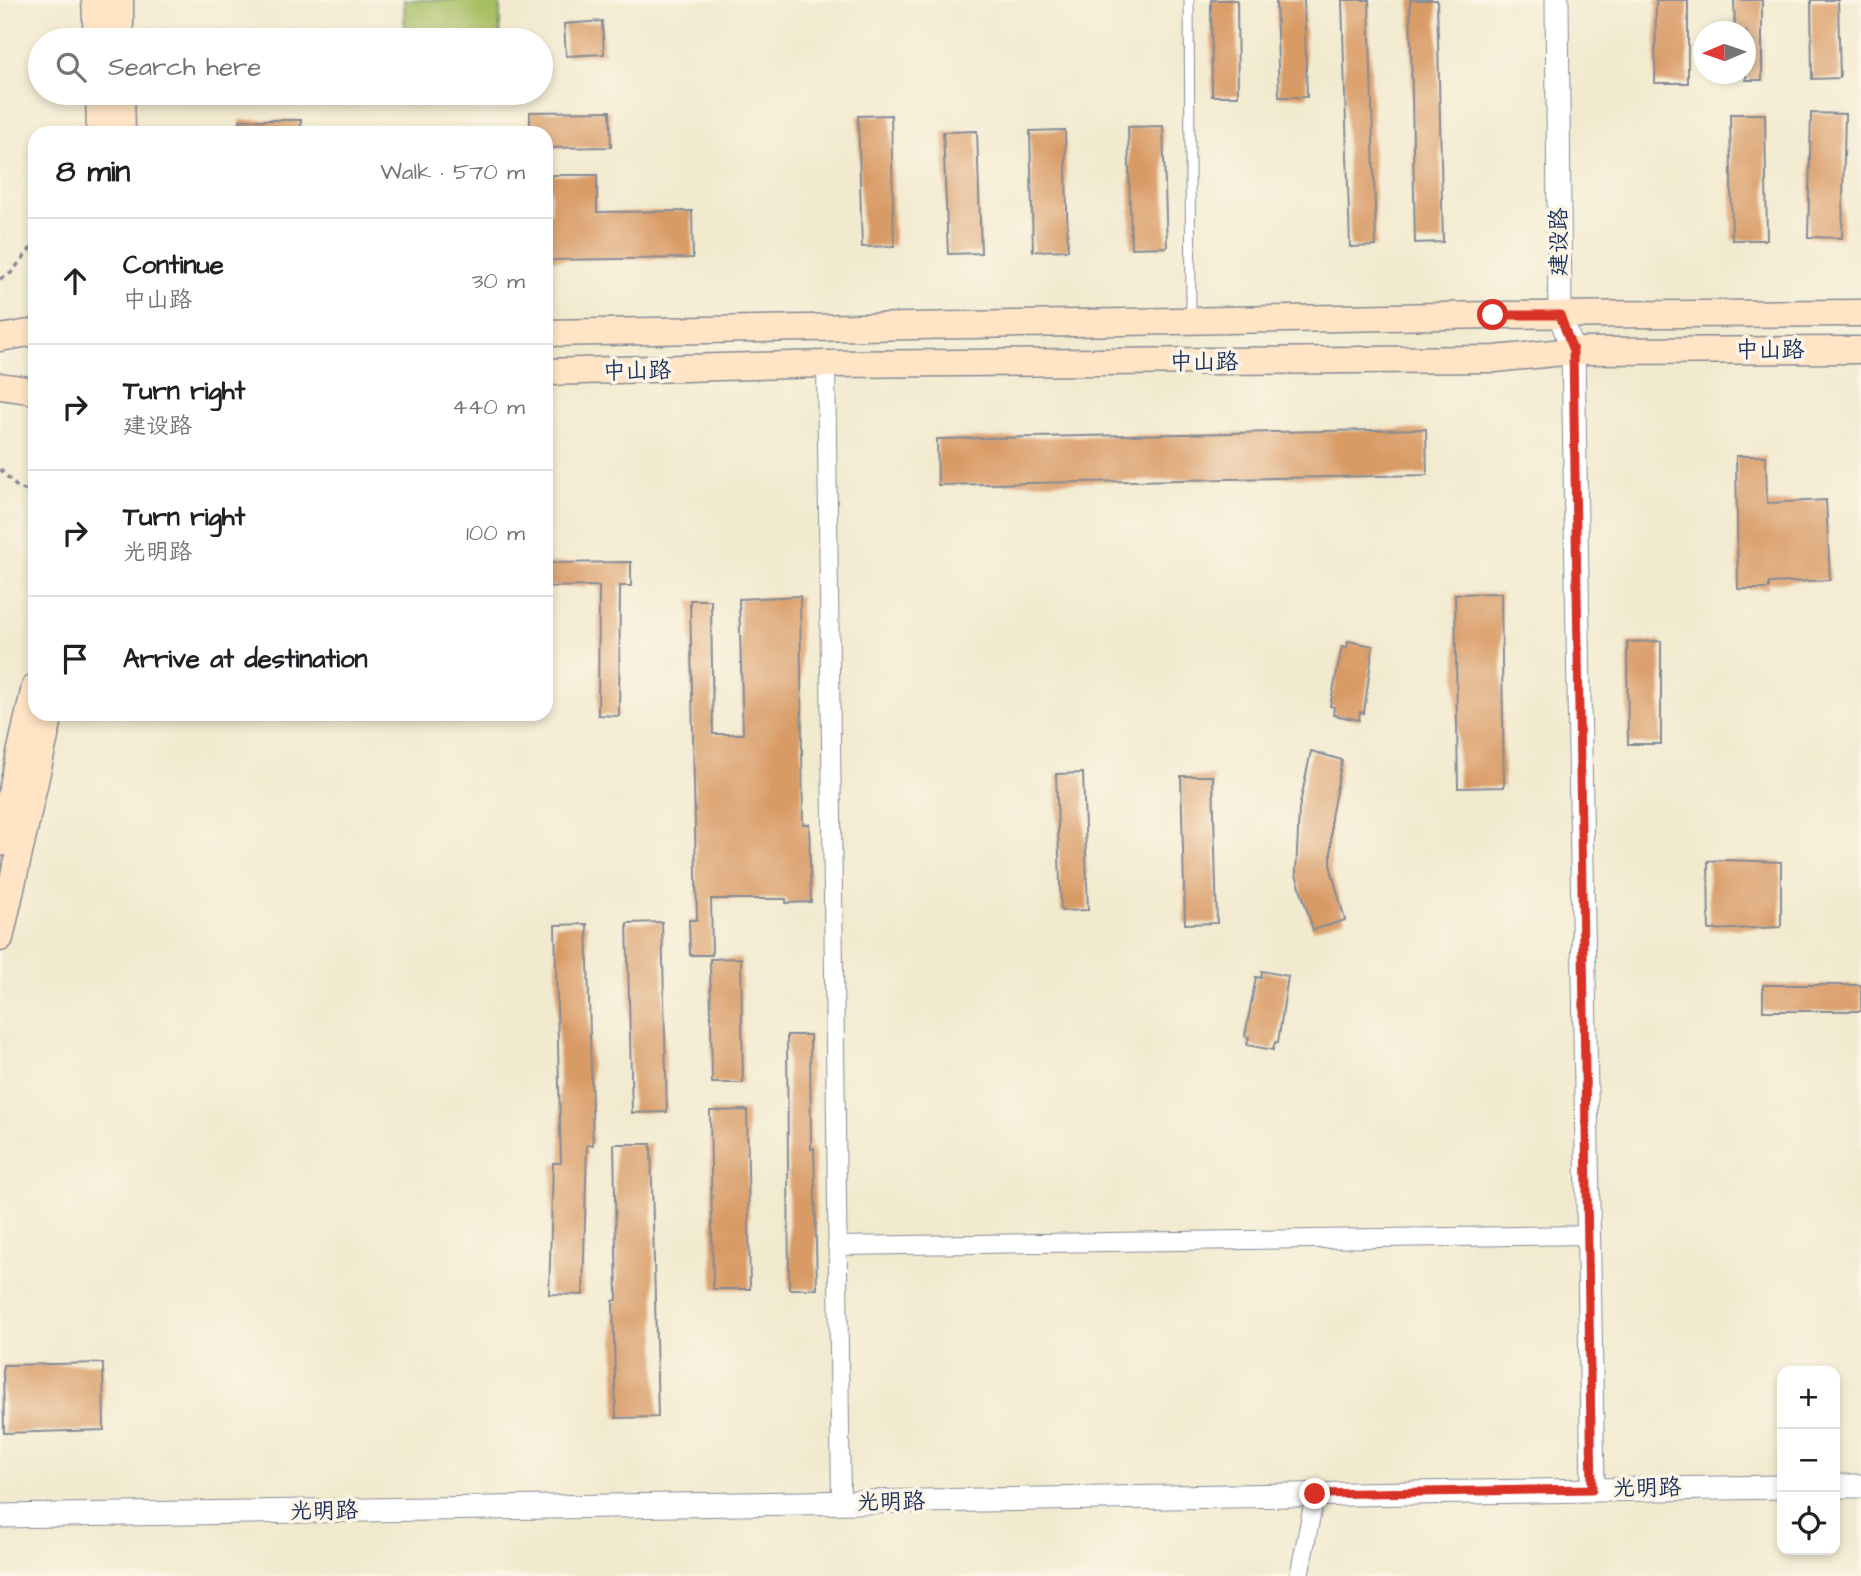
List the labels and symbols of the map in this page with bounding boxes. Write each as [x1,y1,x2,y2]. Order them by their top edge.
north arrow [1693,21,1756,84]
street label: 建设路 [1543,208,1575,277]
route start [1477,299,1508,330]
street label: 中山路 [1736,334,1805,366]
street label: 中山路 [1170,346,1239,378]
street label: 中山路 [602,354,672,388]
street label: 光明路 [1612,1471,1682,1505]
route end [1299,1478,1330,1509]
street label: 光明路 [856,1485,926,1519]
street label: 光明路 [289,1494,359,1528]

